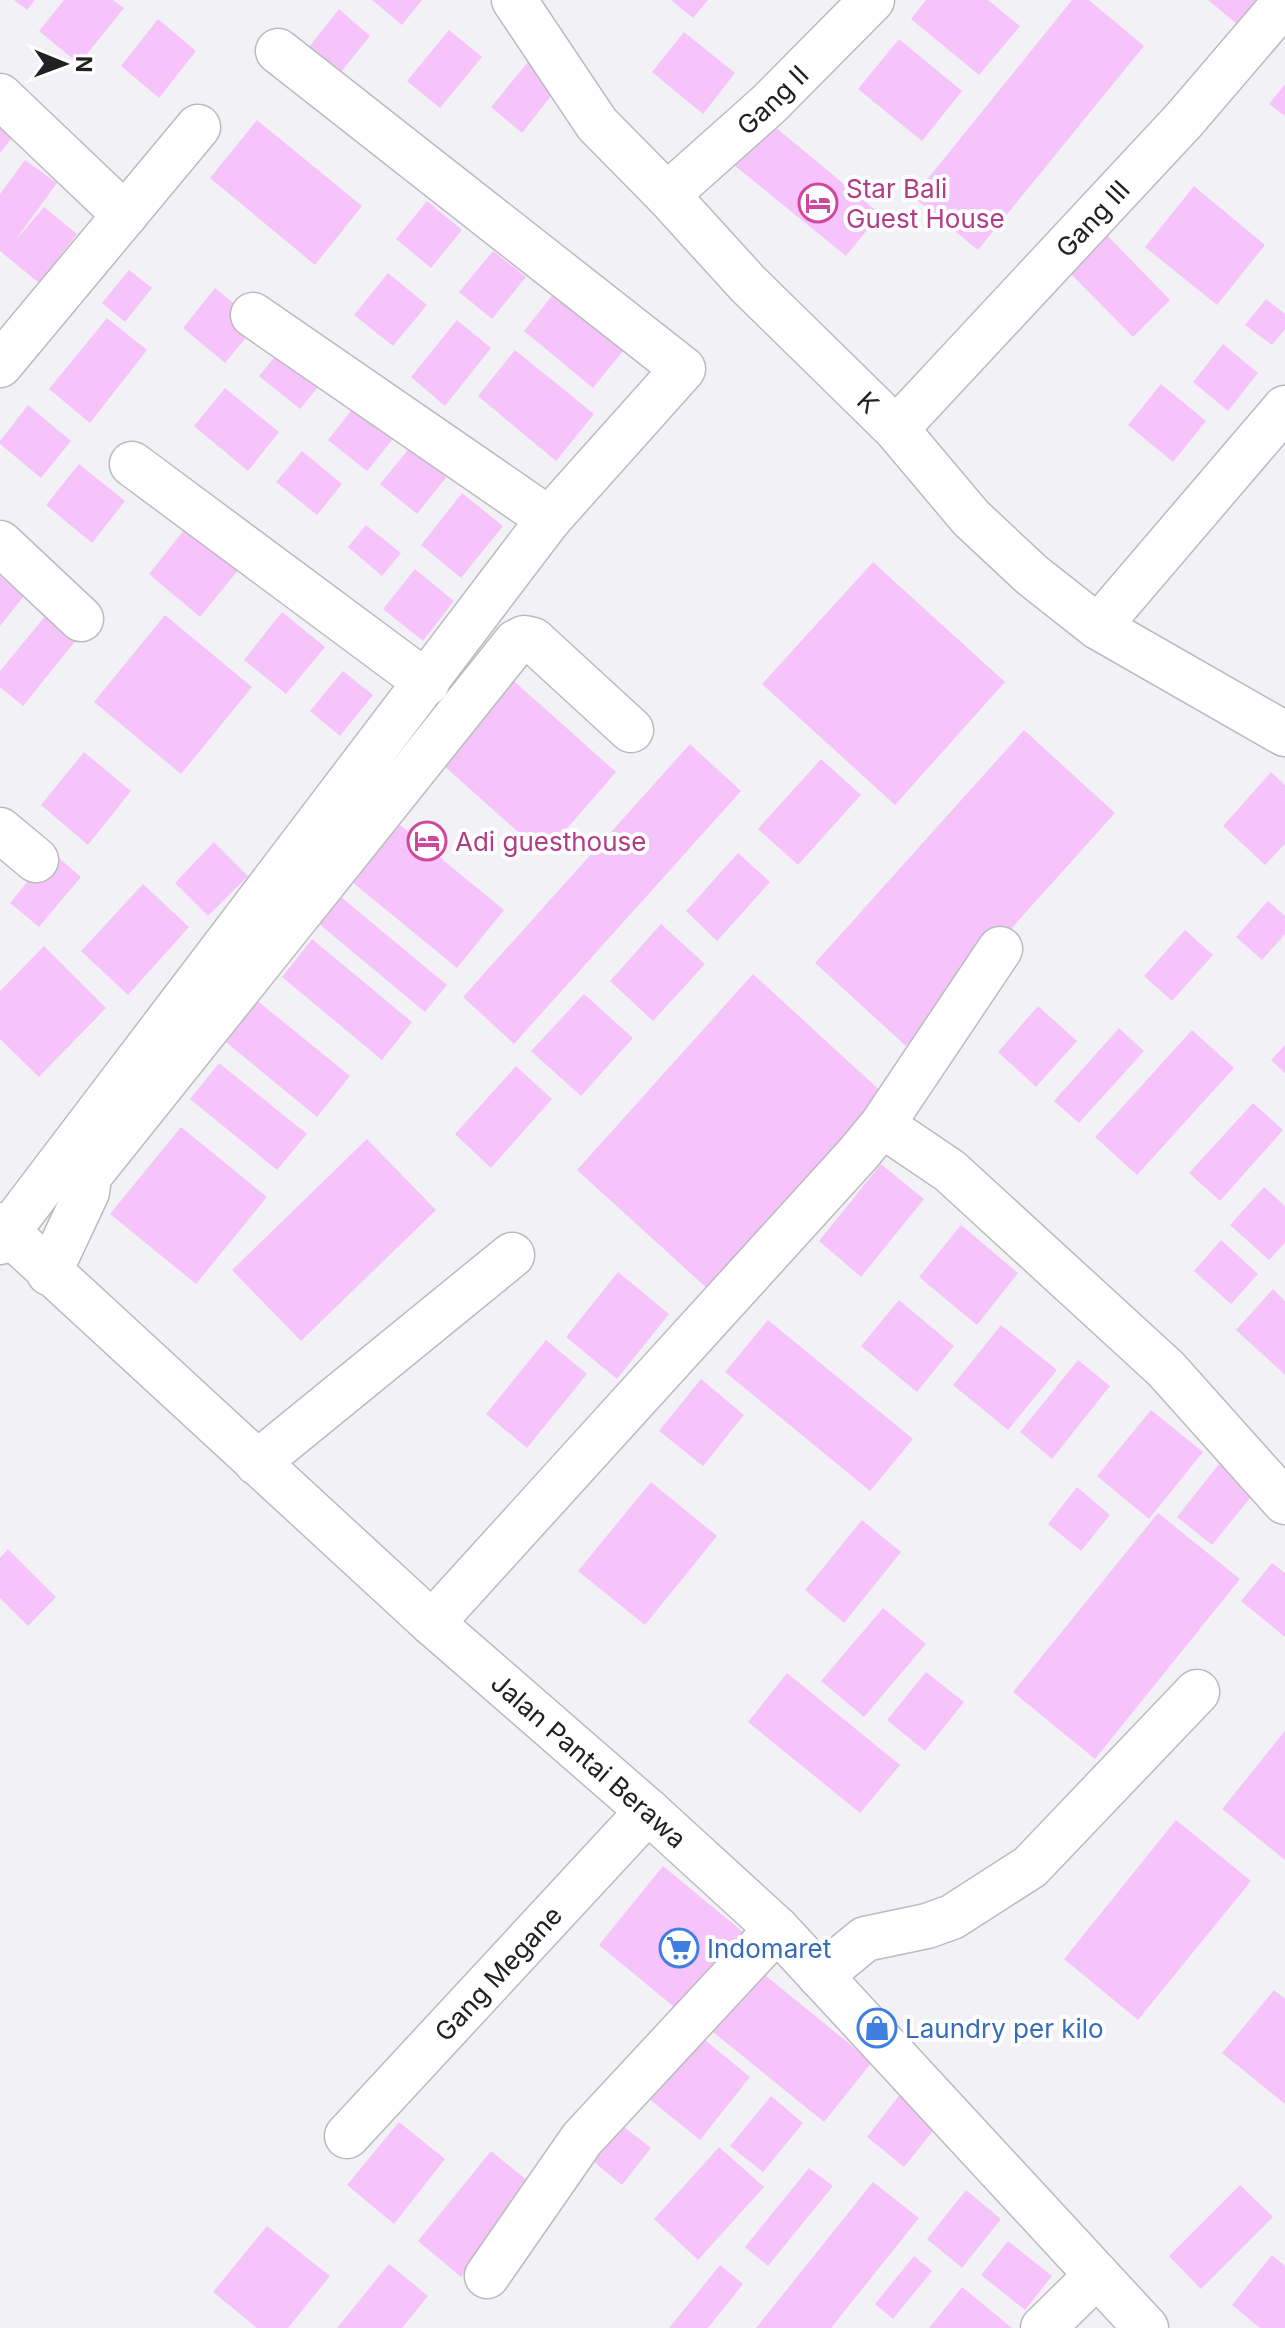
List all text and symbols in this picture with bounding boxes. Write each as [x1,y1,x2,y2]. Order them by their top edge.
north arrow [24,24,104,104]
text: N [71,56,97,73]
street label: Gang II [730,59,814,141]
place label: Star Bali Guest House [846,173,1005,234]
street label: Gang III [1049,174,1136,263]
hotel icon: Star Bali Guest House [797,182,839,224]
street label: K [851,385,886,419]
hotel icon: Adi guesthouse [406,820,448,862]
place label: Adi guesthouse [455,826,646,857]
street label: Jalan Pantai Berawa [485,1667,693,1854]
street label: Gang Megane [428,1899,568,2047]
supermarket icon: Indomaret [658,1927,700,1969]
place label: Indomaret [707,1933,831,1964]
shop icon: Laundry per kilo [856,2007,898,2049]
place label: Laundry per kilo [905,2013,1104,2044]

